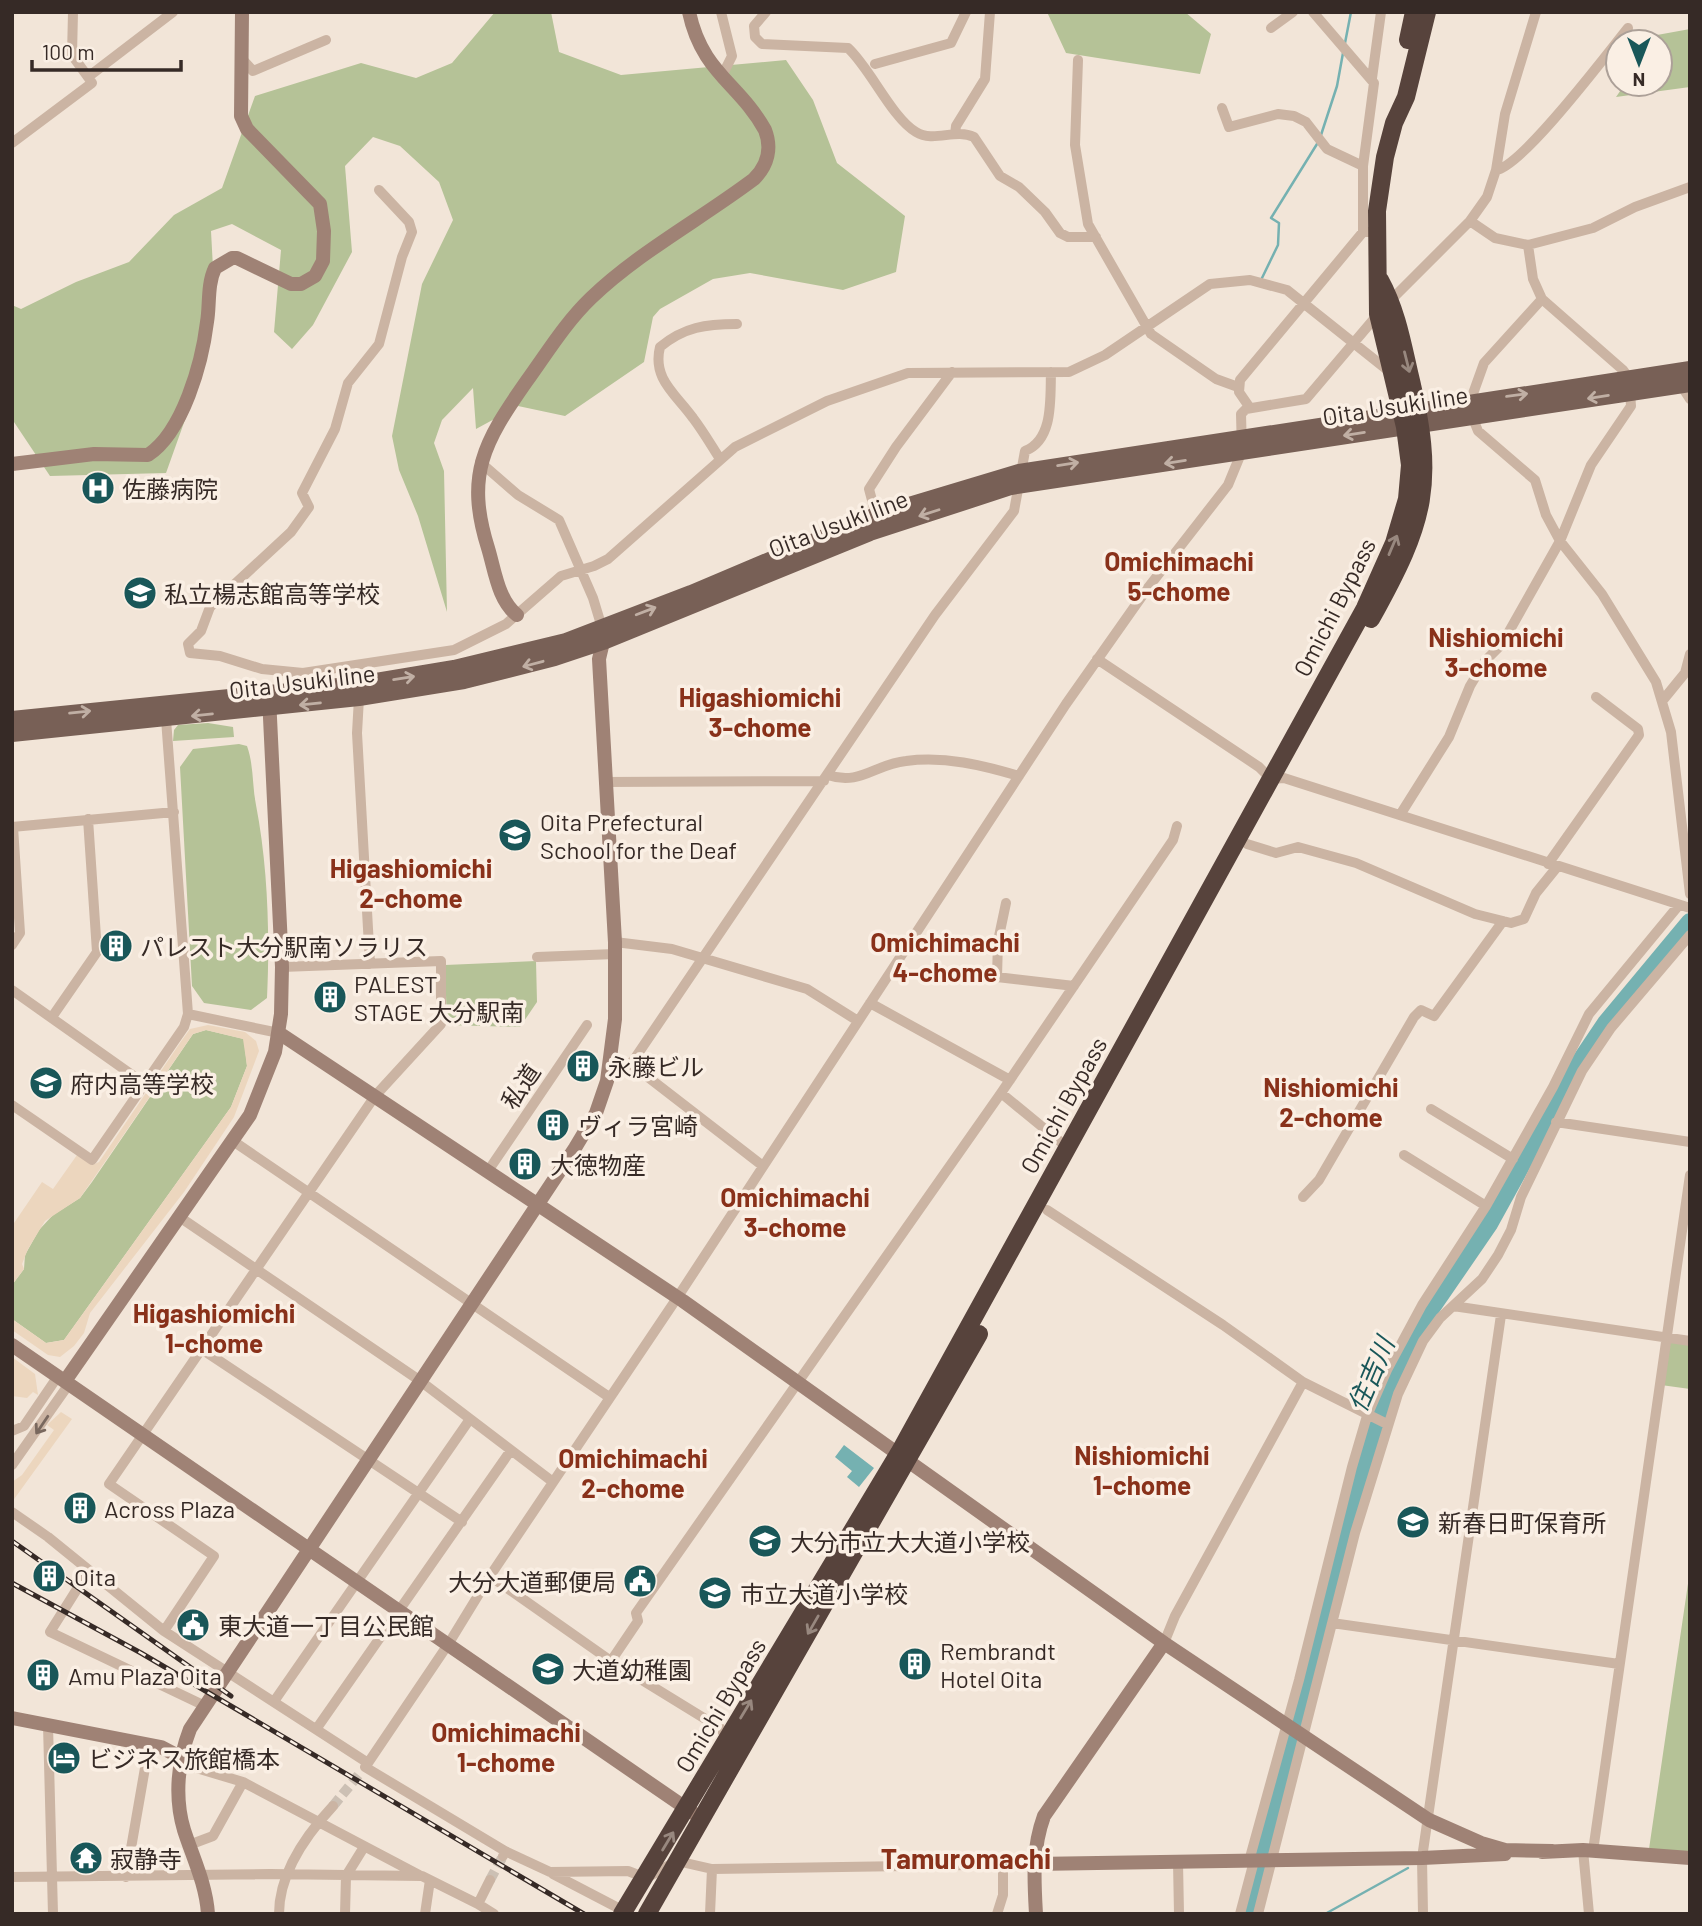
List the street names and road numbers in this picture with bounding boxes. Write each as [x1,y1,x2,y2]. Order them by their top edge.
street label: Oita Usuki line [1320,379,1470,431]
street label: Oita Usuki line [764,483,912,563]
street label: Omichi Bypass [1287,533,1381,681]
street label: Oita Usuki line [227,658,377,704]
street label: Omichi Bypass [1014,1032,1112,1178]
street label: 私道 [495,1058,545,1114]
street label: Omichi Bypass [669,1633,771,1777]

